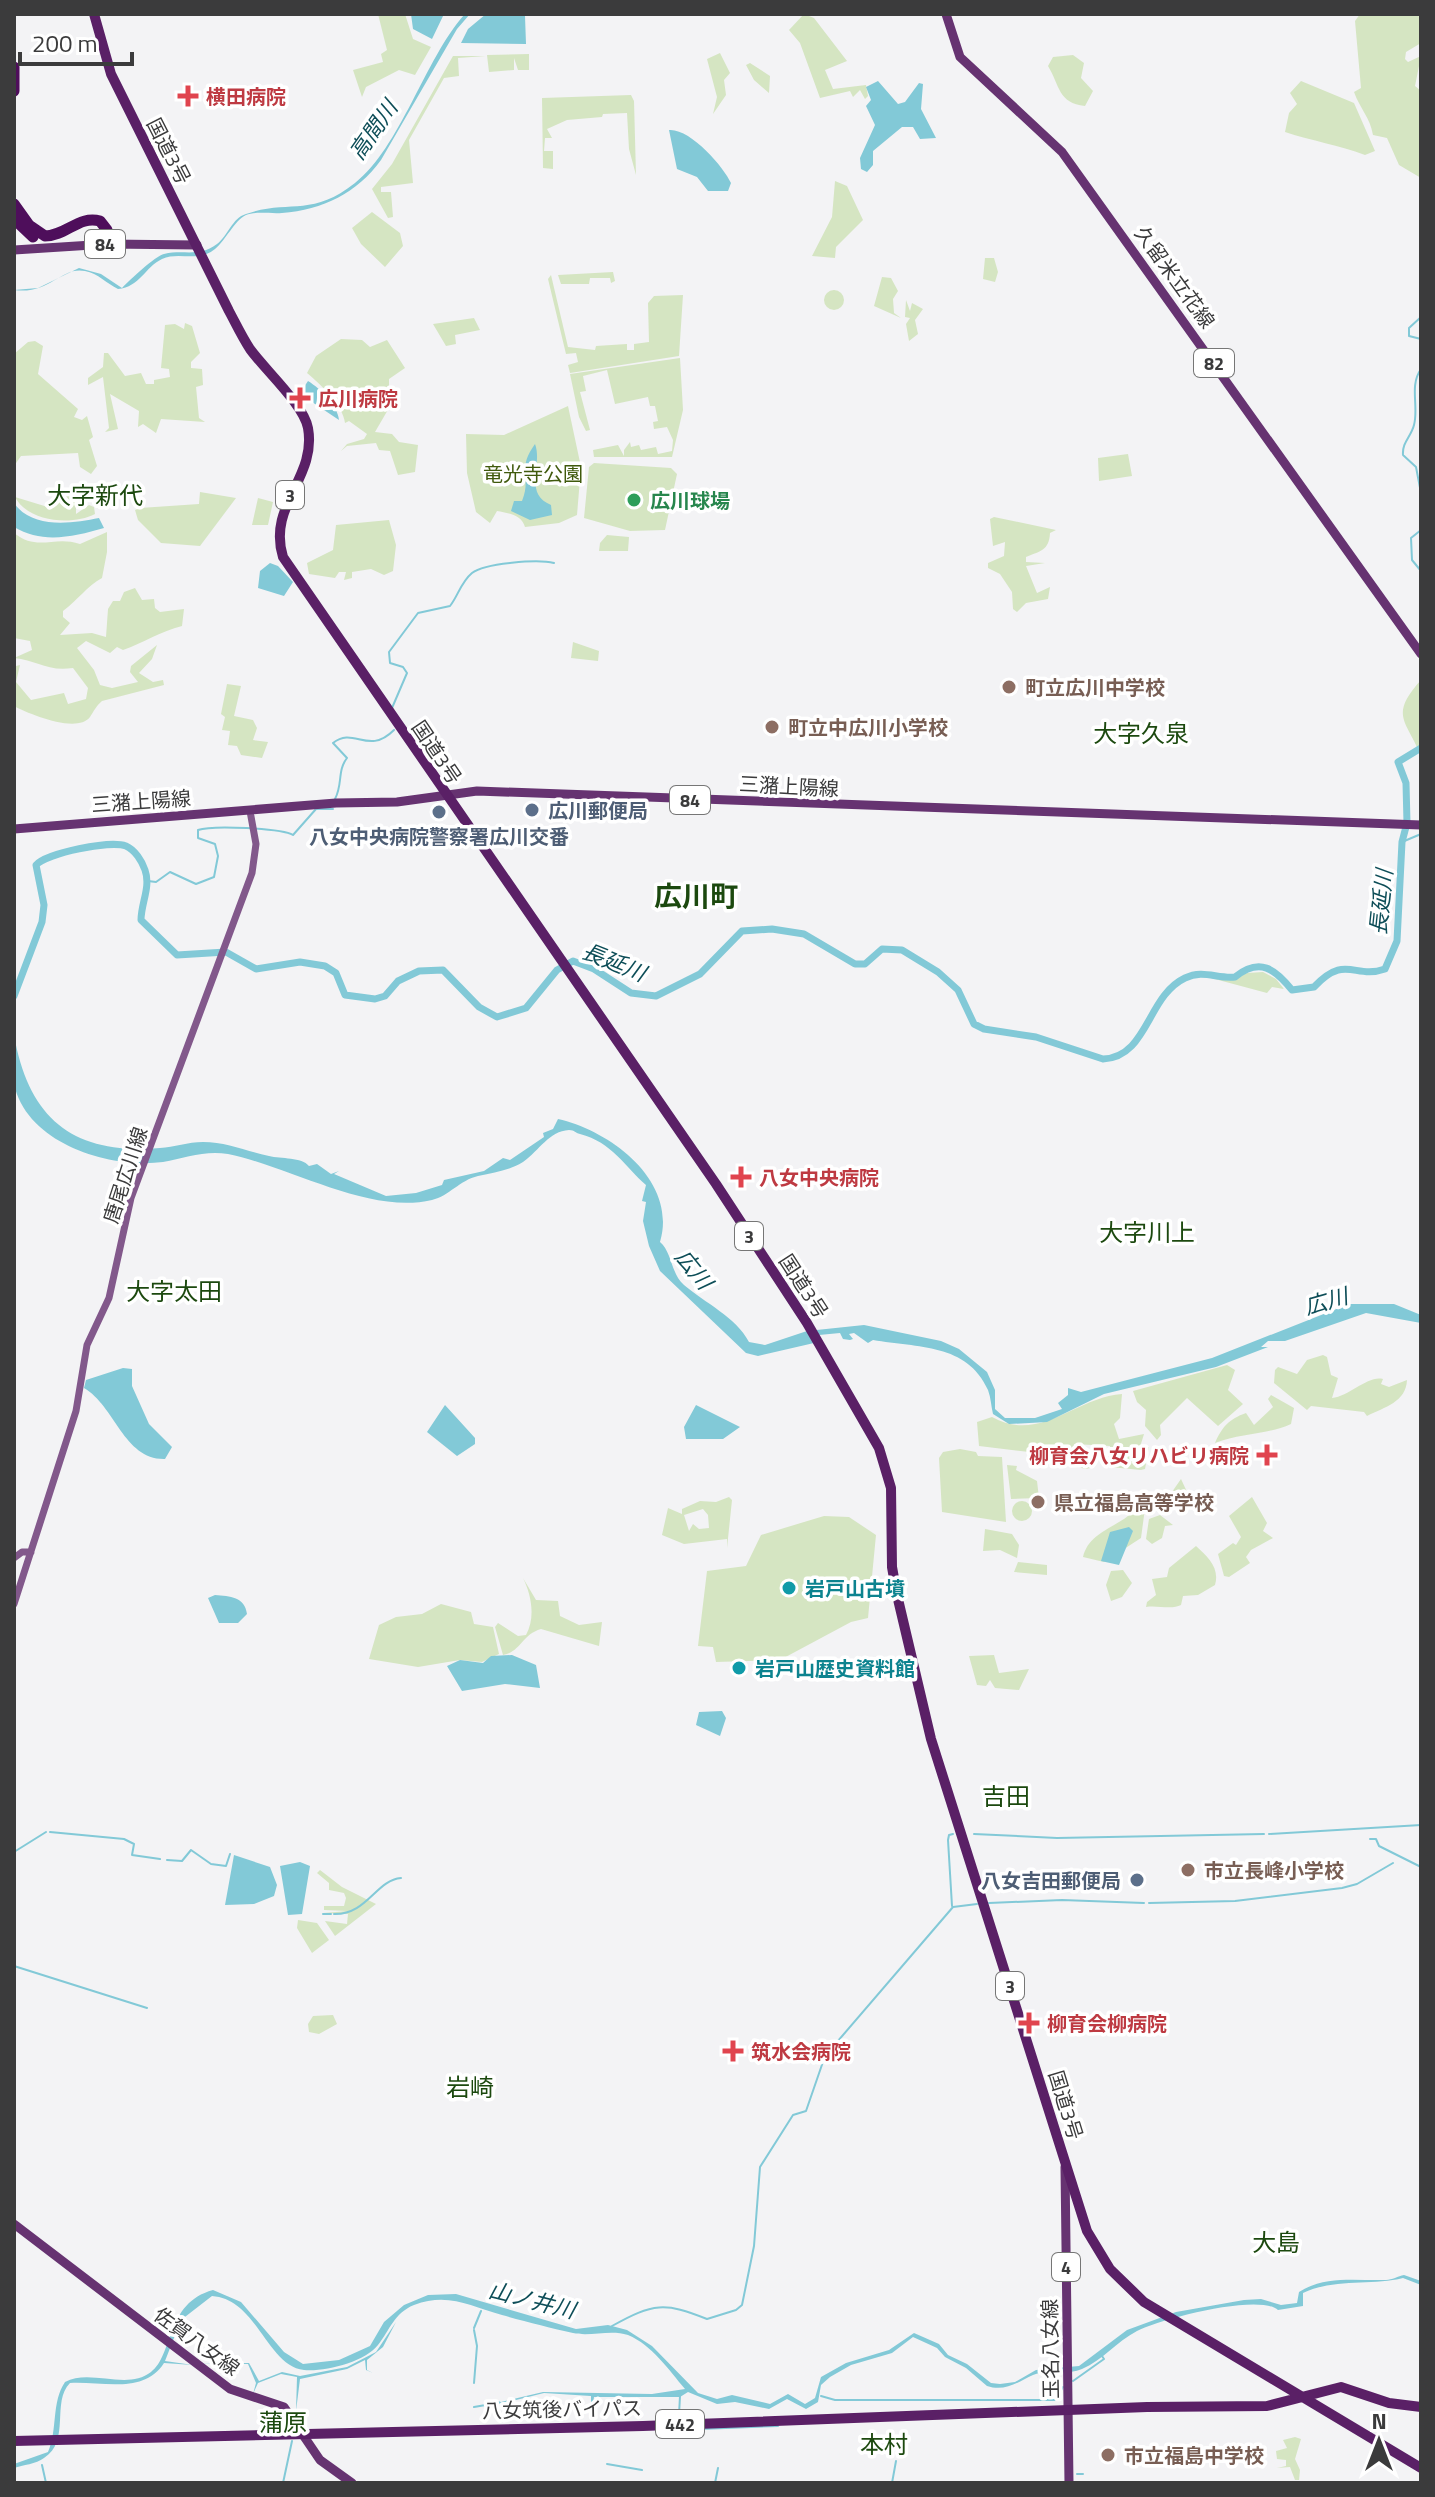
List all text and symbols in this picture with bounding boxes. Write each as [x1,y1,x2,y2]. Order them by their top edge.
scale bar [20,16,132,66]
text: 200 m [32,25,98,61]
place label: 横田病院 [206,81,286,112]
marker: 横田病院 [177,85,199,107]
water label: 高間川 [340,92,407,167]
street label: 国道3号 [139,112,199,190]
street label: 久留米立花線 [1127,219,1223,335]
road number: 84 [85,230,125,258]
road number: 82 [1194,349,1234,377]
place label: 広川病院 [318,383,398,414]
marker: 広川病院 [289,387,311,409]
park label: 竜光寺公園 [483,458,583,489]
district label: 大字新代 [47,477,143,513]
road number: 3 [276,481,304,509]
place label: 広川球場 [650,485,730,516]
marker: 広川球場 [625,491,643,509]
place label: 町立広川中学校 [1025,672,1165,703]
marker: 町立広川中学校 [1000,678,1018,696]
place label: 町立中広川小学校 [788,712,948,743]
street label: 国道3号 [404,714,470,790]
district label: 大字久泉 [1093,715,1189,751]
marker: 町立中広川小学校 [763,718,781,736]
street label: 三潴上陽線 [738,768,840,804]
street label: 三潴上陽線 [90,782,192,820]
road number: 84 [670,786,710,814]
place label: 広川郵便局 [548,795,648,826]
marker: 広川郵便局 [523,801,541,819]
marker: 八女中央病院警察署広川交番 [430,803,448,821]
place label: 八女中央病院警察署広川交番 [309,821,569,852]
water label: 長延川 [1361,865,1402,937]
district label: 広川町 [654,874,738,917]
water label: 長延川 [577,934,653,991]
street label: 唐尾広川線 [95,1123,155,1227]
place label: 八女中央病院 [759,1162,879,1193]
marker: 八女中央病院 [730,1166,752,1188]
district label: 大字川上 [1099,1214,1195,1250]
road number: 3 [735,1222,763,1250]
water label: 広川 [667,1241,722,1298]
street label: 国道3号 [772,1248,836,1324]
district label: 大字太田 [126,1273,222,1309]
water label: 広川 [1300,1278,1354,1323]
place label: 柳育会八女リハビリ病院 [1029,1440,1249,1471]
marker: 柳育会八女リハビリ病院 [1256,1444,1278,1466]
place label: 県立福島高等学校 [1054,1487,1214,1518]
marker: 県立福島高等学校 [1029,1493,1047,1511]
place label: 岩戸山古墳 [805,1573,905,1604]
marker: 岩戸山古墳 [780,1579,798,1597]
place label: 岩戸山歴史資料館 [755,1653,915,1684]
marker: 岩戸山歴史資料館 [730,1659,748,1677]
district label: 吉田 [982,1778,1030,1814]
place label: 市立長峰小学校 [1204,1855,1344,1886]
marker: 市立長峰小学校 [1179,1861,1197,1879]
place label: 八女吉田郵便局 [981,1865,1121,1896]
marker: 八女吉田郵便局 [1128,1871,1146,1889]
road number: 3 [996,1972,1024,2000]
place label: 柳育会柳病院 [1047,2008,1167,2039]
marker: 柳育会柳病院 [1018,2012,1040,2034]
place label: 筑水会病院 [751,2036,851,2067]
marker: 筑水会病院 [722,2040,744,2062]
street label: 国道3号 [1041,2066,1091,2144]
district label: 岩崎 [446,2069,494,2105]
district label: 大島 [1252,2224,1300,2260]
road number: 4 [1052,2253,1080,2281]
water label: 山ノ井川 [485,2273,581,2328]
street label: 佐賀八女線 [147,2299,247,2383]
street label: 玉名八女線 [1034,2299,1066,2399]
street label: 八女筑後バイパス [482,2392,642,2426]
north arrow [1339,2401,1419,2481]
district label: 蒲原 [259,2404,307,2440]
text: N [1371,2404,1387,2438]
road number: 442 [656,2410,704,2438]
district label: 本村 [860,2426,908,2462]
place label: 市立福島中学校 [1124,2440,1264,2471]
marker: 市立福島中学校 [1099,2446,1117,2464]

